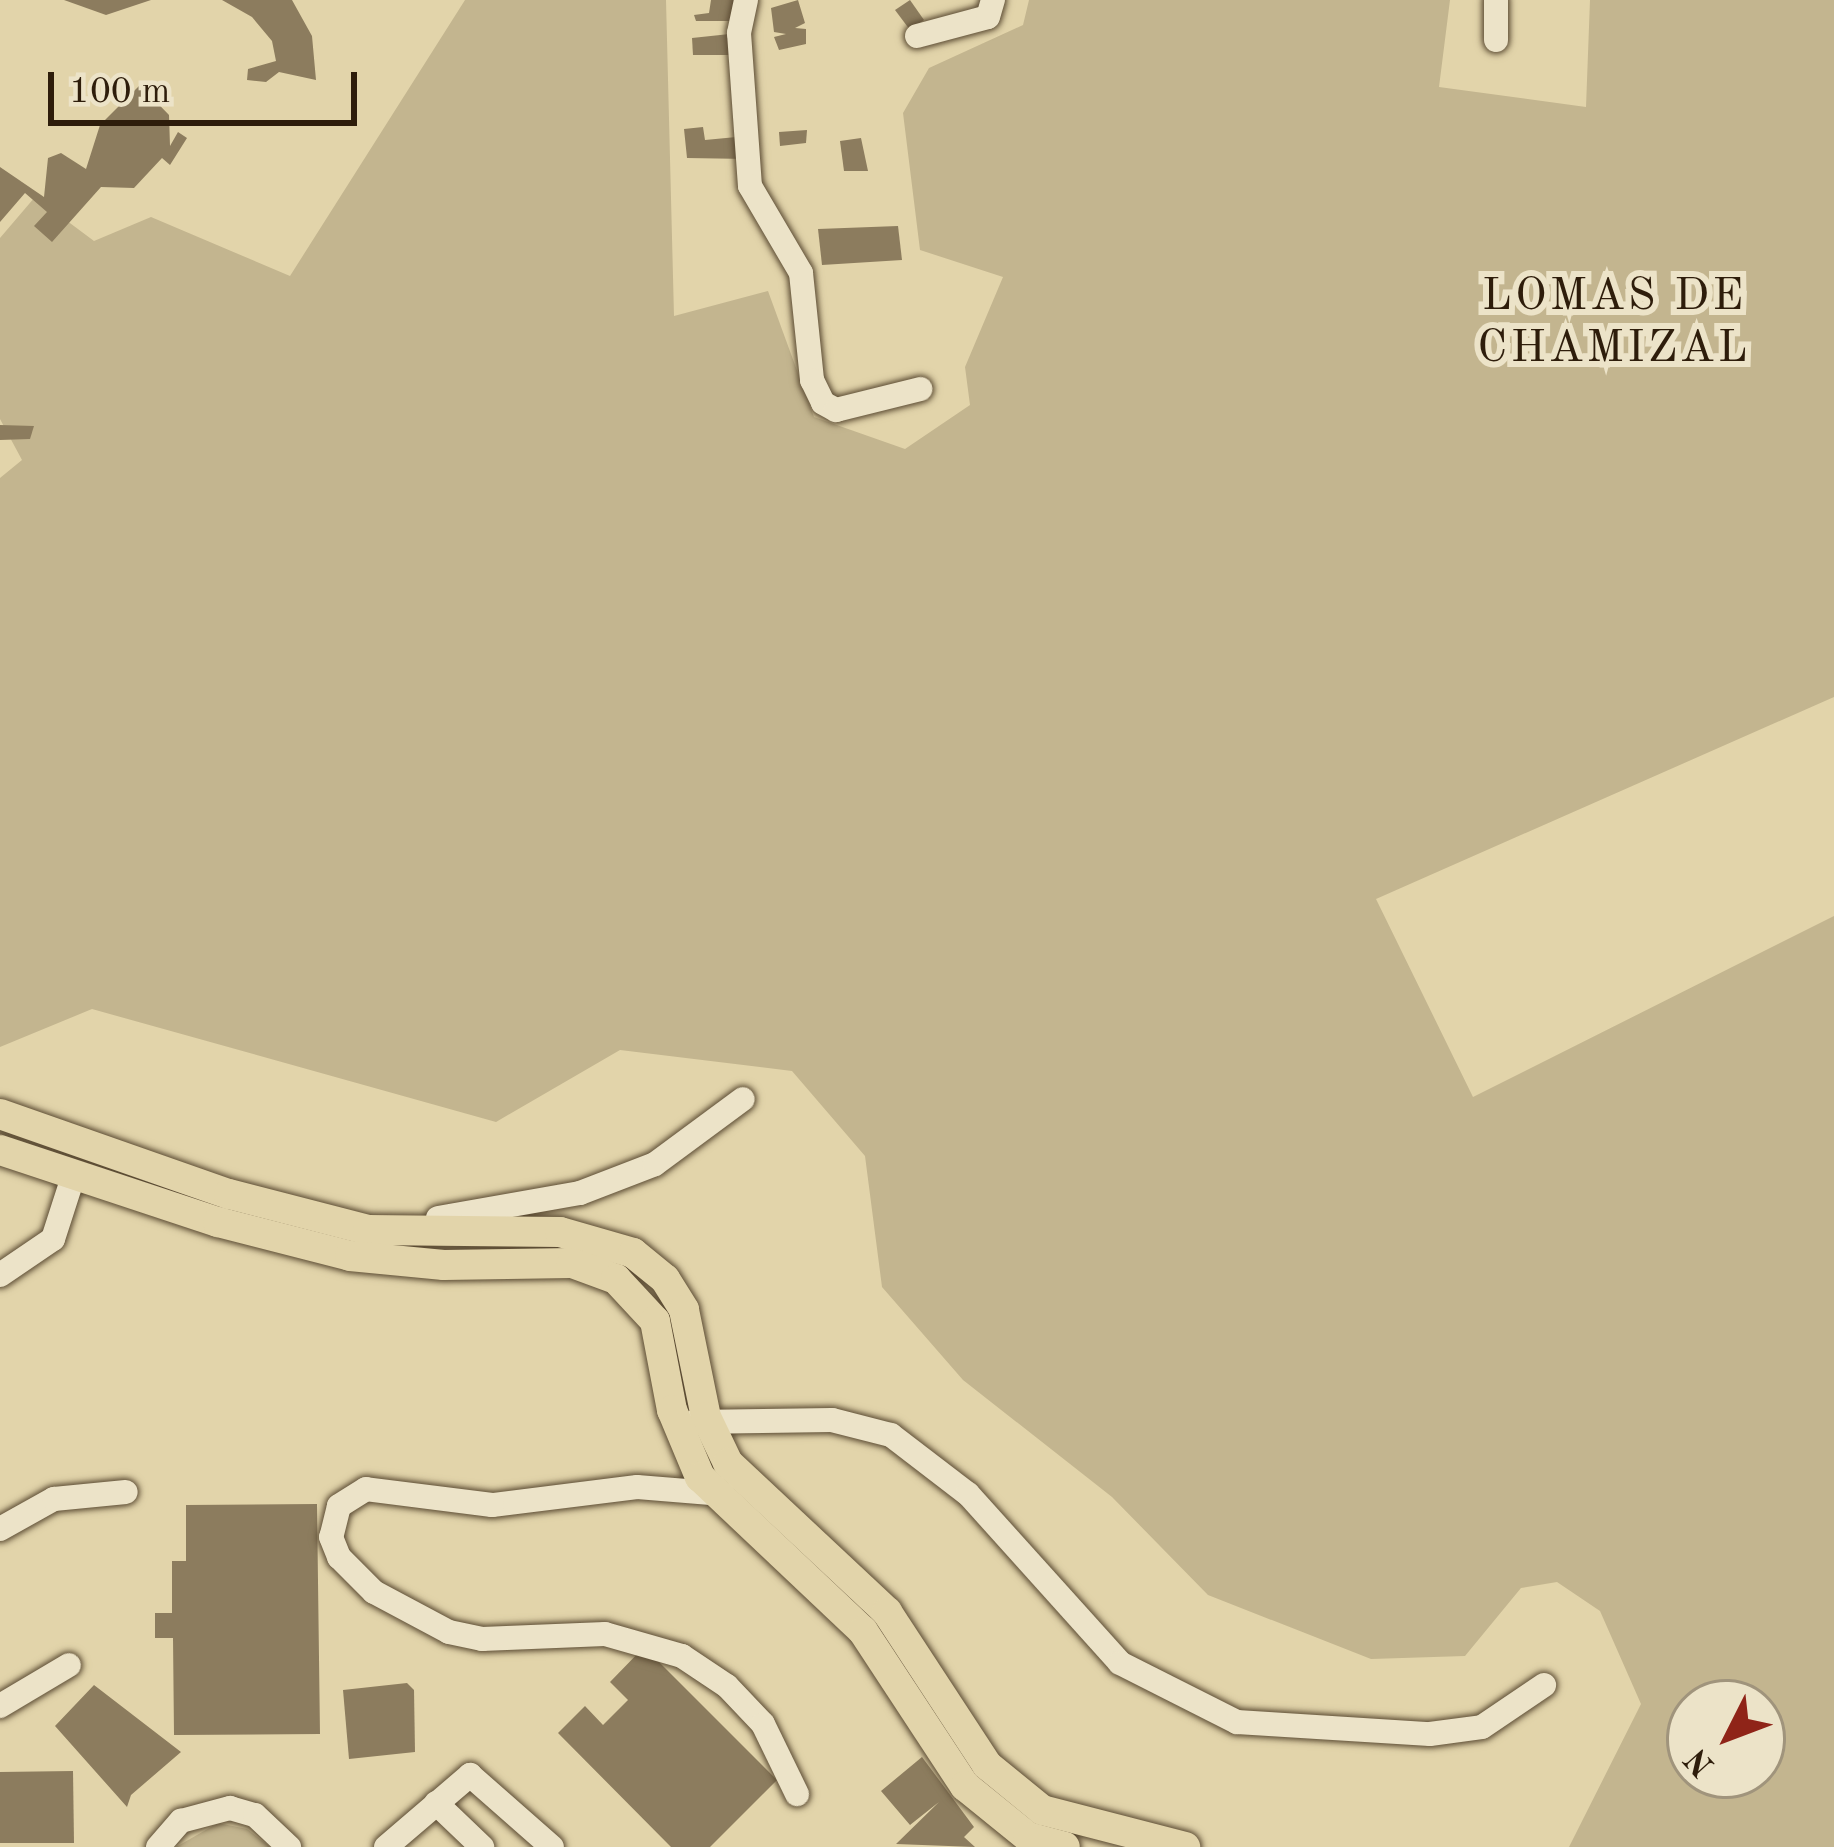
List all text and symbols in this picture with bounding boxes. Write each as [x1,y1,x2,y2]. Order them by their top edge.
scale bar [54,48,363,122]
text: 100 m [69,75,170,111]
district label: LOMAS DE CHAMIZAL [1477,271,1751,377]
north arrow [1666,1679,1786,1799]
text: N [1680,1741,1722,1782]

